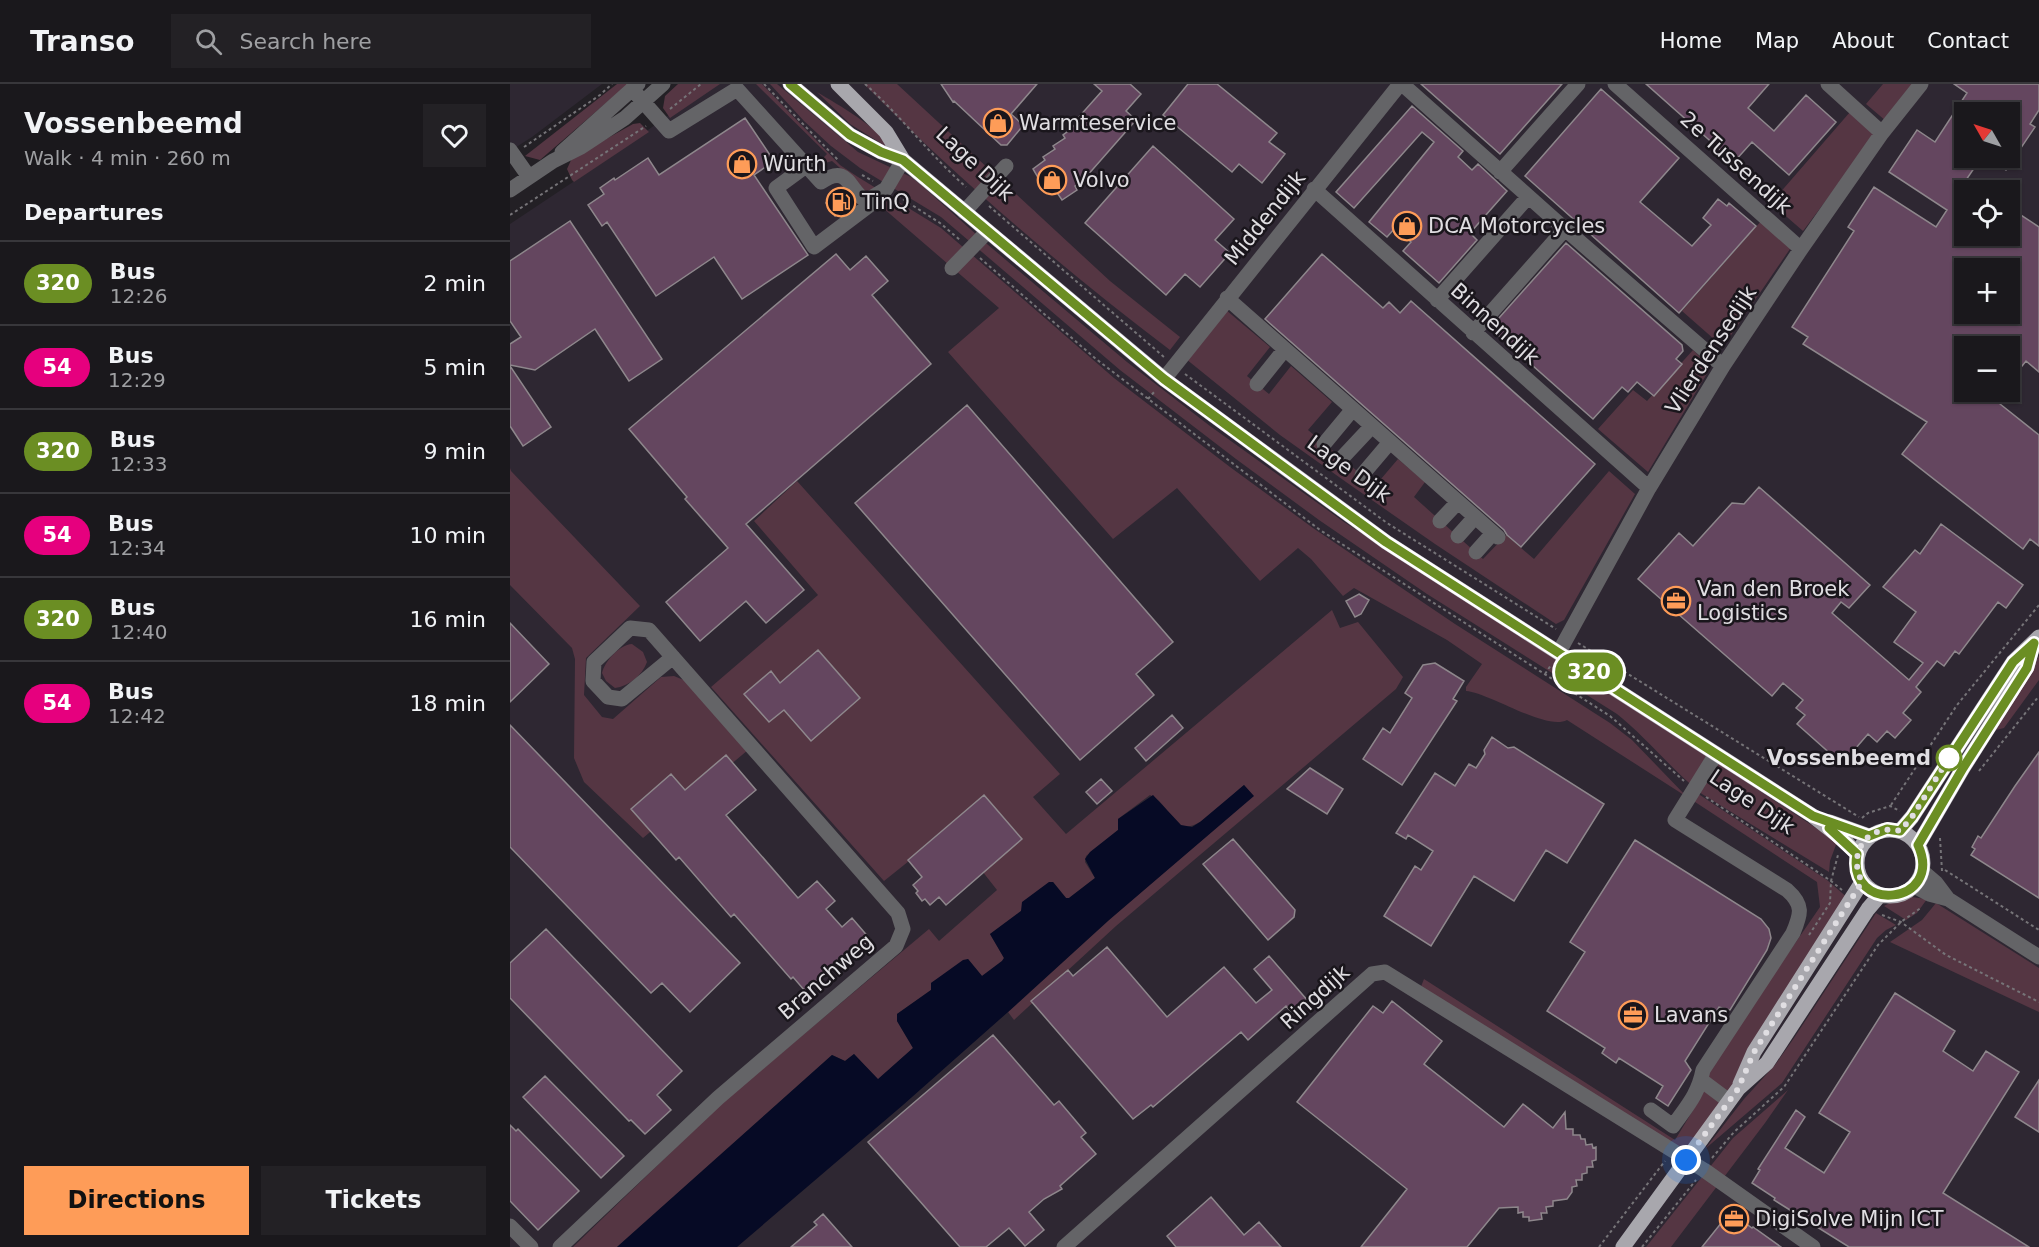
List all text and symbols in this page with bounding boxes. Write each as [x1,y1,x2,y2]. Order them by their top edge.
search box [171,14,591,68]
text: Transo [30,25,135,58]
icon: search [192,25,225,58]
text: Search here [240,29,372,54]
text: Home [1660,29,1722,53]
text: Map [1755,29,1799,53]
text: About [1832,29,1894,53]
text: Contact [1927,29,2009,53]
north arrow [1954,102,2020,168]
map controls [1954,102,2020,402]
button: heart [423,104,486,167]
text: Vossenbeemd [24,107,243,140]
shop icon: Warmteservice [982,107,1014,139]
street label: 2e Tussendijk [1676,107,1797,220]
place label: Warmteservice [1019,111,1176,135]
street label: Lage Dijk [931,122,1019,207]
text: Walk · 4 min · 260 m [24,146,231,170]
shop icon: Würth [726,148,758,180]
place label: Würth [763,152,827,176]
shop icon: Volvo [1036,164,1068,196]
street label: Middendijk [1220,166,1311,270]
place label: Volvo [1073,168,1130,192]
button: locate [1954,180,2020,246]
fuel station icon: TinQ [825,186,857,218]
place label: TinQ [861,190,910,214]
text: Departures [24,200,164,225]
shop icon: DCA Motorcycles [1391,210,1423,242]
place label: DCA Motorcycles [1428,214,1605,238]
button: + [1954,258,2020,324]
text: Bus [110,259,155,284]
text: 320 [36,271,80,295]
text: 2 min [424,271,486,296]
street label: Binnendijk [1446,278,1545,370]
street label: Vlierdensedijk [1661,281,1762,419]
text: 12:26 [110,284,167,308]
button: − [1954,336,2020,402]
text: Bus [108,343,154,368]
text: 54 [42,355,72,379]
text: 5 min [424,355,486,380]
text: 12:29 [108,368,166,392]
text: Bus [110,427,155,452]
street label: Lage Dijk [1303,431,1396,508]
text: 320 [36,439,80,463]
text: 9 min [424,439,486,464]
text: 12:33 [110,452,167,476]
text: Bus [108,511,154,536]
text: 54 [42,523,72,547]
text: 10 min [410,523,486,548]
text: 12:34 [108,536,166,560]
place label: Van den Broek Logistics [1697,577,1850,625]
office icon: Van den Broek Logistics [1660,585,1692,617]
text: Bus [110,595,155,620]
text: 320 [36,607,80,631]
text: 16 min [410,607,486,632]
text: 12:40 [110,620,167,644]
line badge: 320 [1554,652,1624,692]
text: 320 [1567,660,1611,684]
text: Bus [108,679,154,704]
text: 54 [42,691,72,715]
text: 18 min [410,691,486,716]
text: 12:42 [108,704,166,728]
marker: Vossenbeemd [1936,745,1962,771]
place label: Vossenbeemd [1767,746,1931,770]
street label: Lage Dijk [1705,765,1800,840]
street label: Branchweg [774,929,878,1025]
street label: Ringdijk [1276,959,1355,1034]
office icon: Lavans [1617,999,1649,1031]
place label: Lavans [1654,1003,1728,1027]
your location [1671,1145,1701,1175]
button: Directions [24,1166,249,1235]
button: Tickets [261,1166,486,1235]
office icon: DigiSolve Mijn ICT [1718,1203,1750,1235]
place label: DigiSolve Mijn ICT [1755,1207,1944,1231]

